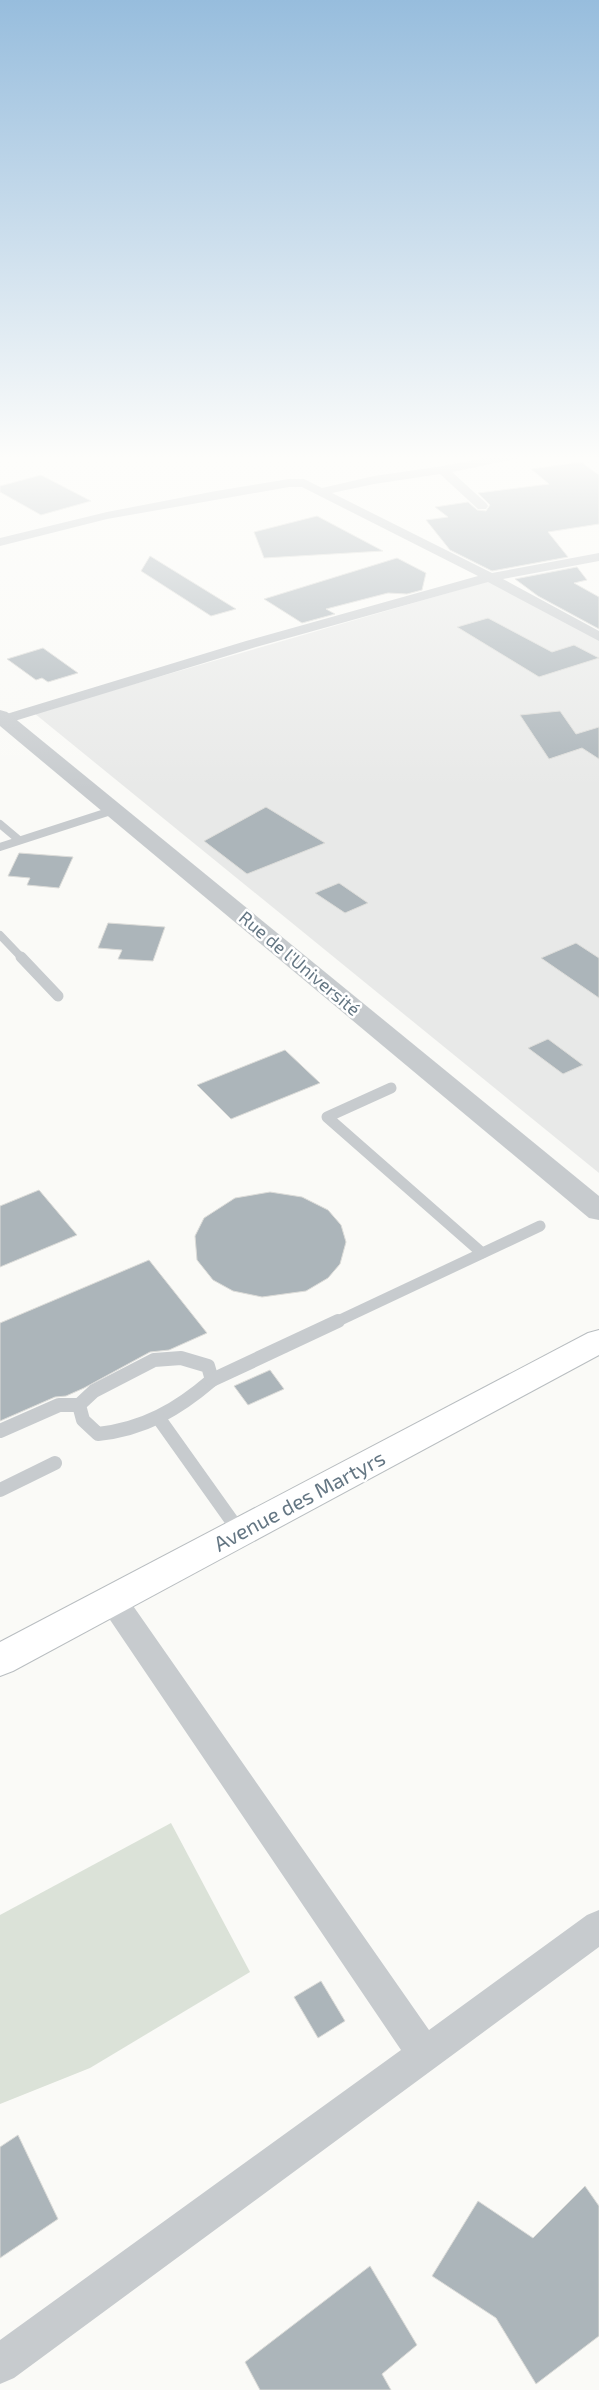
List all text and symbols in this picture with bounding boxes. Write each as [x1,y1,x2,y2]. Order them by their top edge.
street label: Rue de l'Université [235,906,365,1020]
street label: Avenue des Martyrs [209,1444,389,1556]

